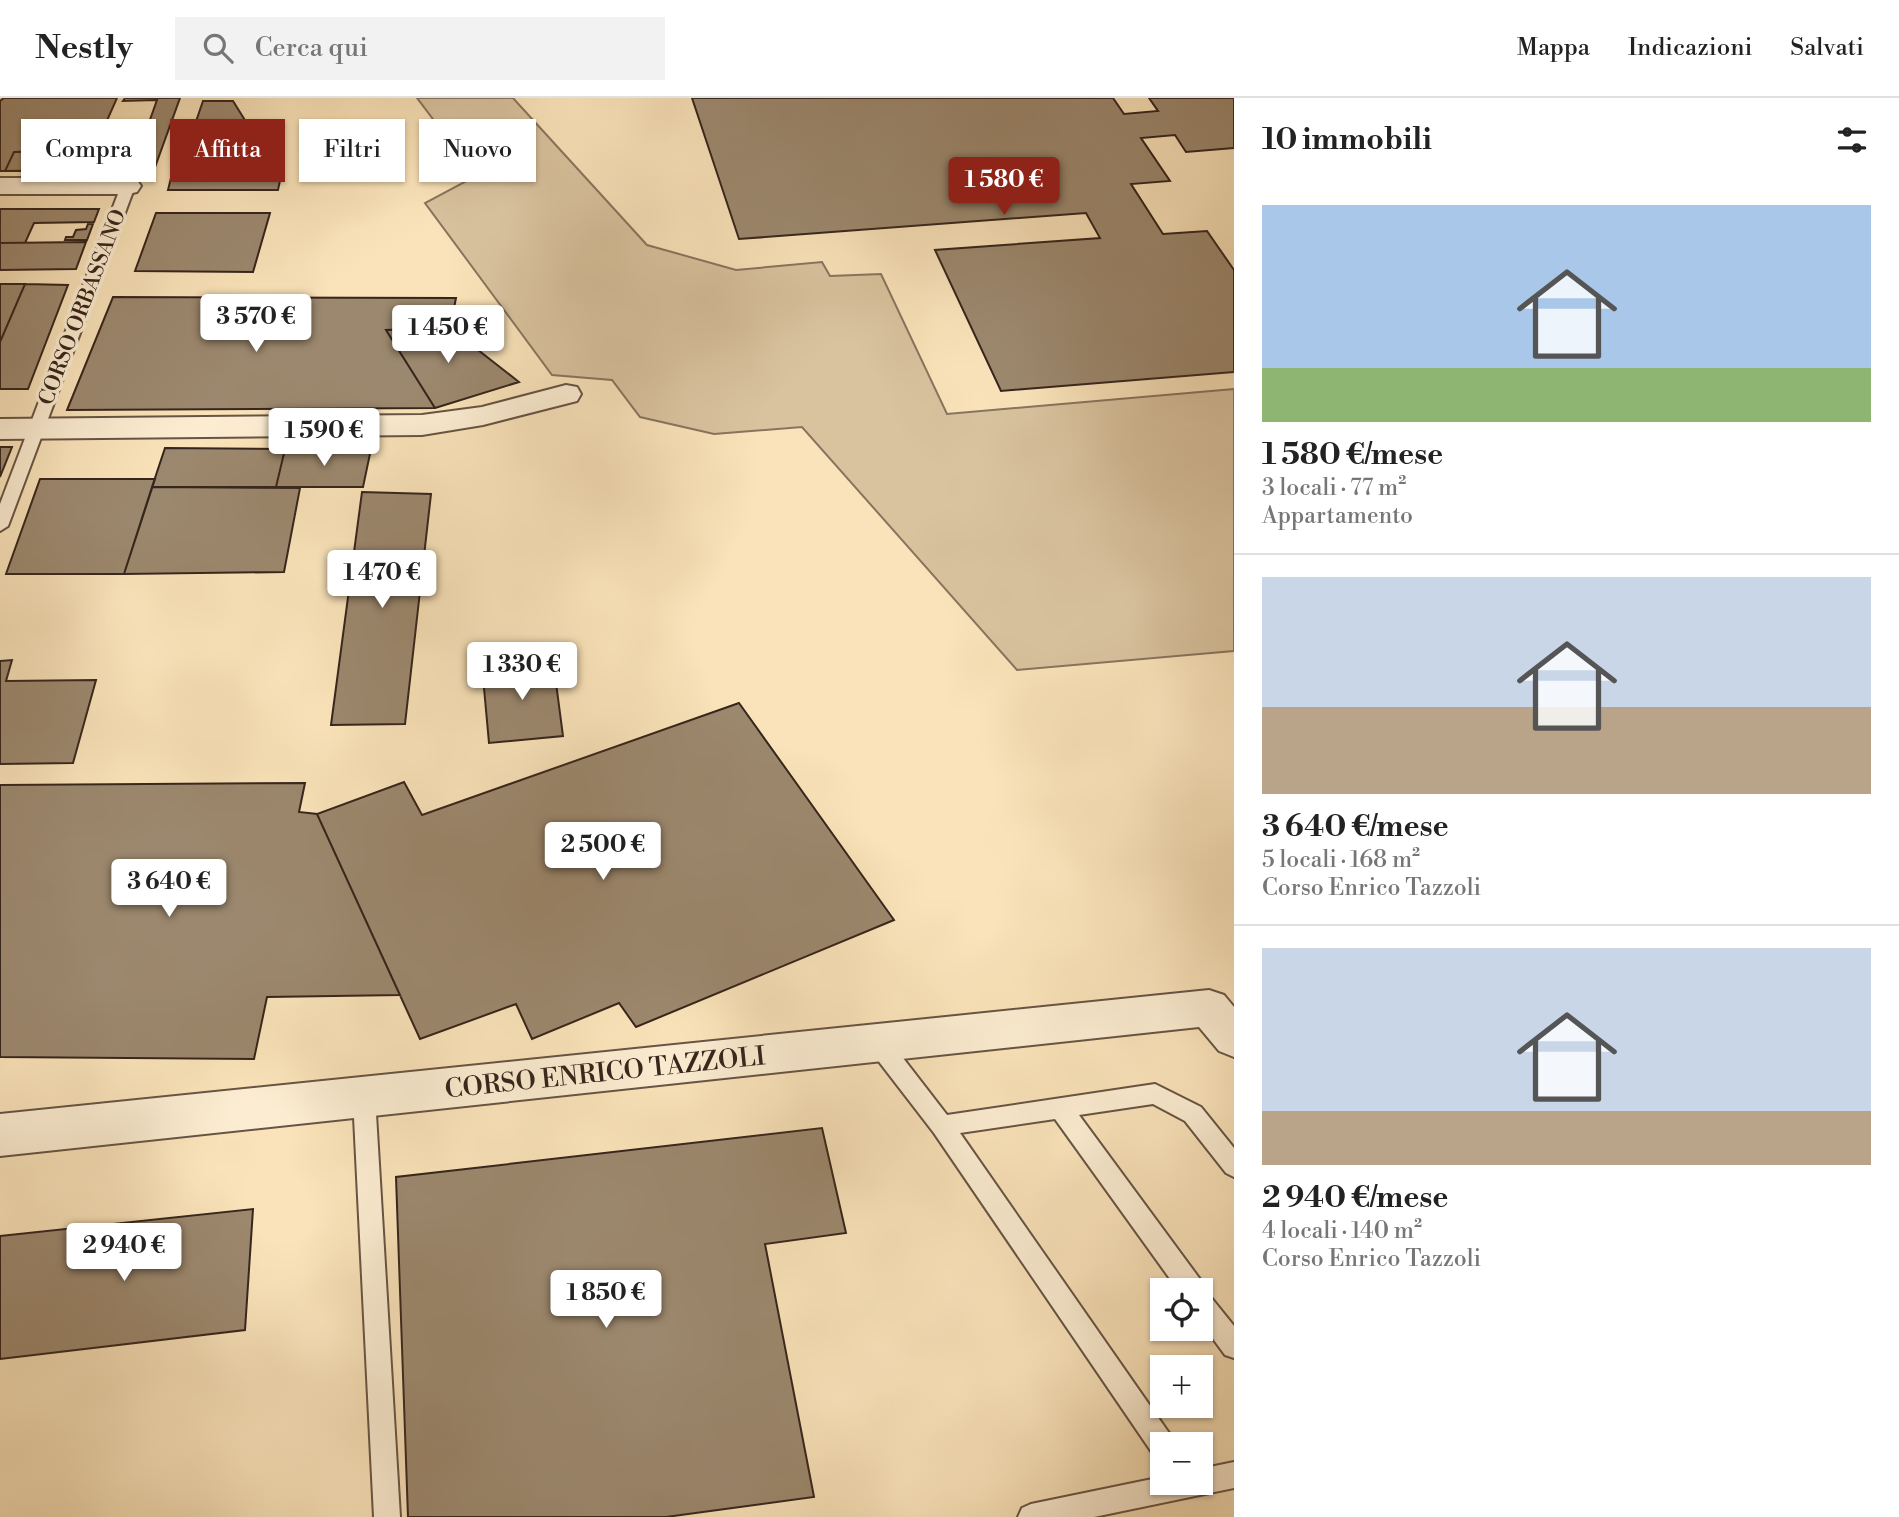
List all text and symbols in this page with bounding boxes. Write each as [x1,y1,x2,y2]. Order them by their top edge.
search box [175,17,665,80]
text: Nestly [35,28,133,69]
icon: search [199,29,237,67]
text: Cerca qui [255,32,368,64]
text: Mappa [1517,33,1590,63]
text: Indicazioni [1628,33,1752,63]
text: Salvati [1790,33,1864,63]
chip: Compra [21,119,156,182]
chip: Affitta [170,119,285,182]
chip: Filtri [299,119,405,182]
chip: Nuovo [419,119,536,182]
text: 10 immobili [1262,121,1432,159]
icon: filters [1833,121,1871,159]
pin: 1 580 € [939,158,1069,217]
text: 1 580 € [964,166,1044,194]
street label: CORSO ORBASSANO [34,206,132,409]
icon: home [1504,251,1630,377]
pin: 3 570 € [191,294,321,354]
text: 3 570 € [216,303,296,331]
pin: 1 450 € [383,306,513,365]
text: 1 450 € [408,314,488,342]
pin: 1 590 € [259,408,389,468]
text: 1 590 € [285,417,363,445]
text: 1 580 €/mese [1262,436,1443,474]
text: 3 locali · 77 m² [1262,474,1406,502]
text: Appartamento [1262,502,1413,530]
pin: 1 470 € [317,550,447,610]
text: 1 470 € [343,559,421,587]
icon: home [1504,623,1630,749]
pin: 1 330 € [457,642,587,702]
text: 1 330 € [483,651,561,679]
text: 3 640 €/mese [1262,808,1449,846]
pin: 2 500 € [538,822,668,882]
text: 2 500 € [561,831,645,859]
text: 5 locali · 168 m² [1262,846,1420,874]
pin: 3 640 € [104,860,234,919]
text: 3 640 € [127,868,211,896]
text: Corso Enrico Tazzoli [1262,874,1481,902]
icon: home [1504,994,1630,1120]
street label: CORSO ENRICO TAZZOLI [443,1040,767,1106]
text: 2 940 €/mese [1262,1179,1448,1217]
text: 4 locali · 140 m² [1262,1217,1422,1245]
pin: 2 940 € [59,1224,189,1283]
text: 2 940 € [82,1232,166,1260]
text: Corso Enrico Tazzoli [1262,1245,1481,1273]
pin: 1 850 € [541,1270,671,1330]
map controls [1150,1278,1213,1495]
button: locate [1150,1278,1213,1341]
text: 1 850 € [566,1279,646,1307]
button: + [1150,1355,1213,1418]
button: − [1150,1432,1213,1495]

